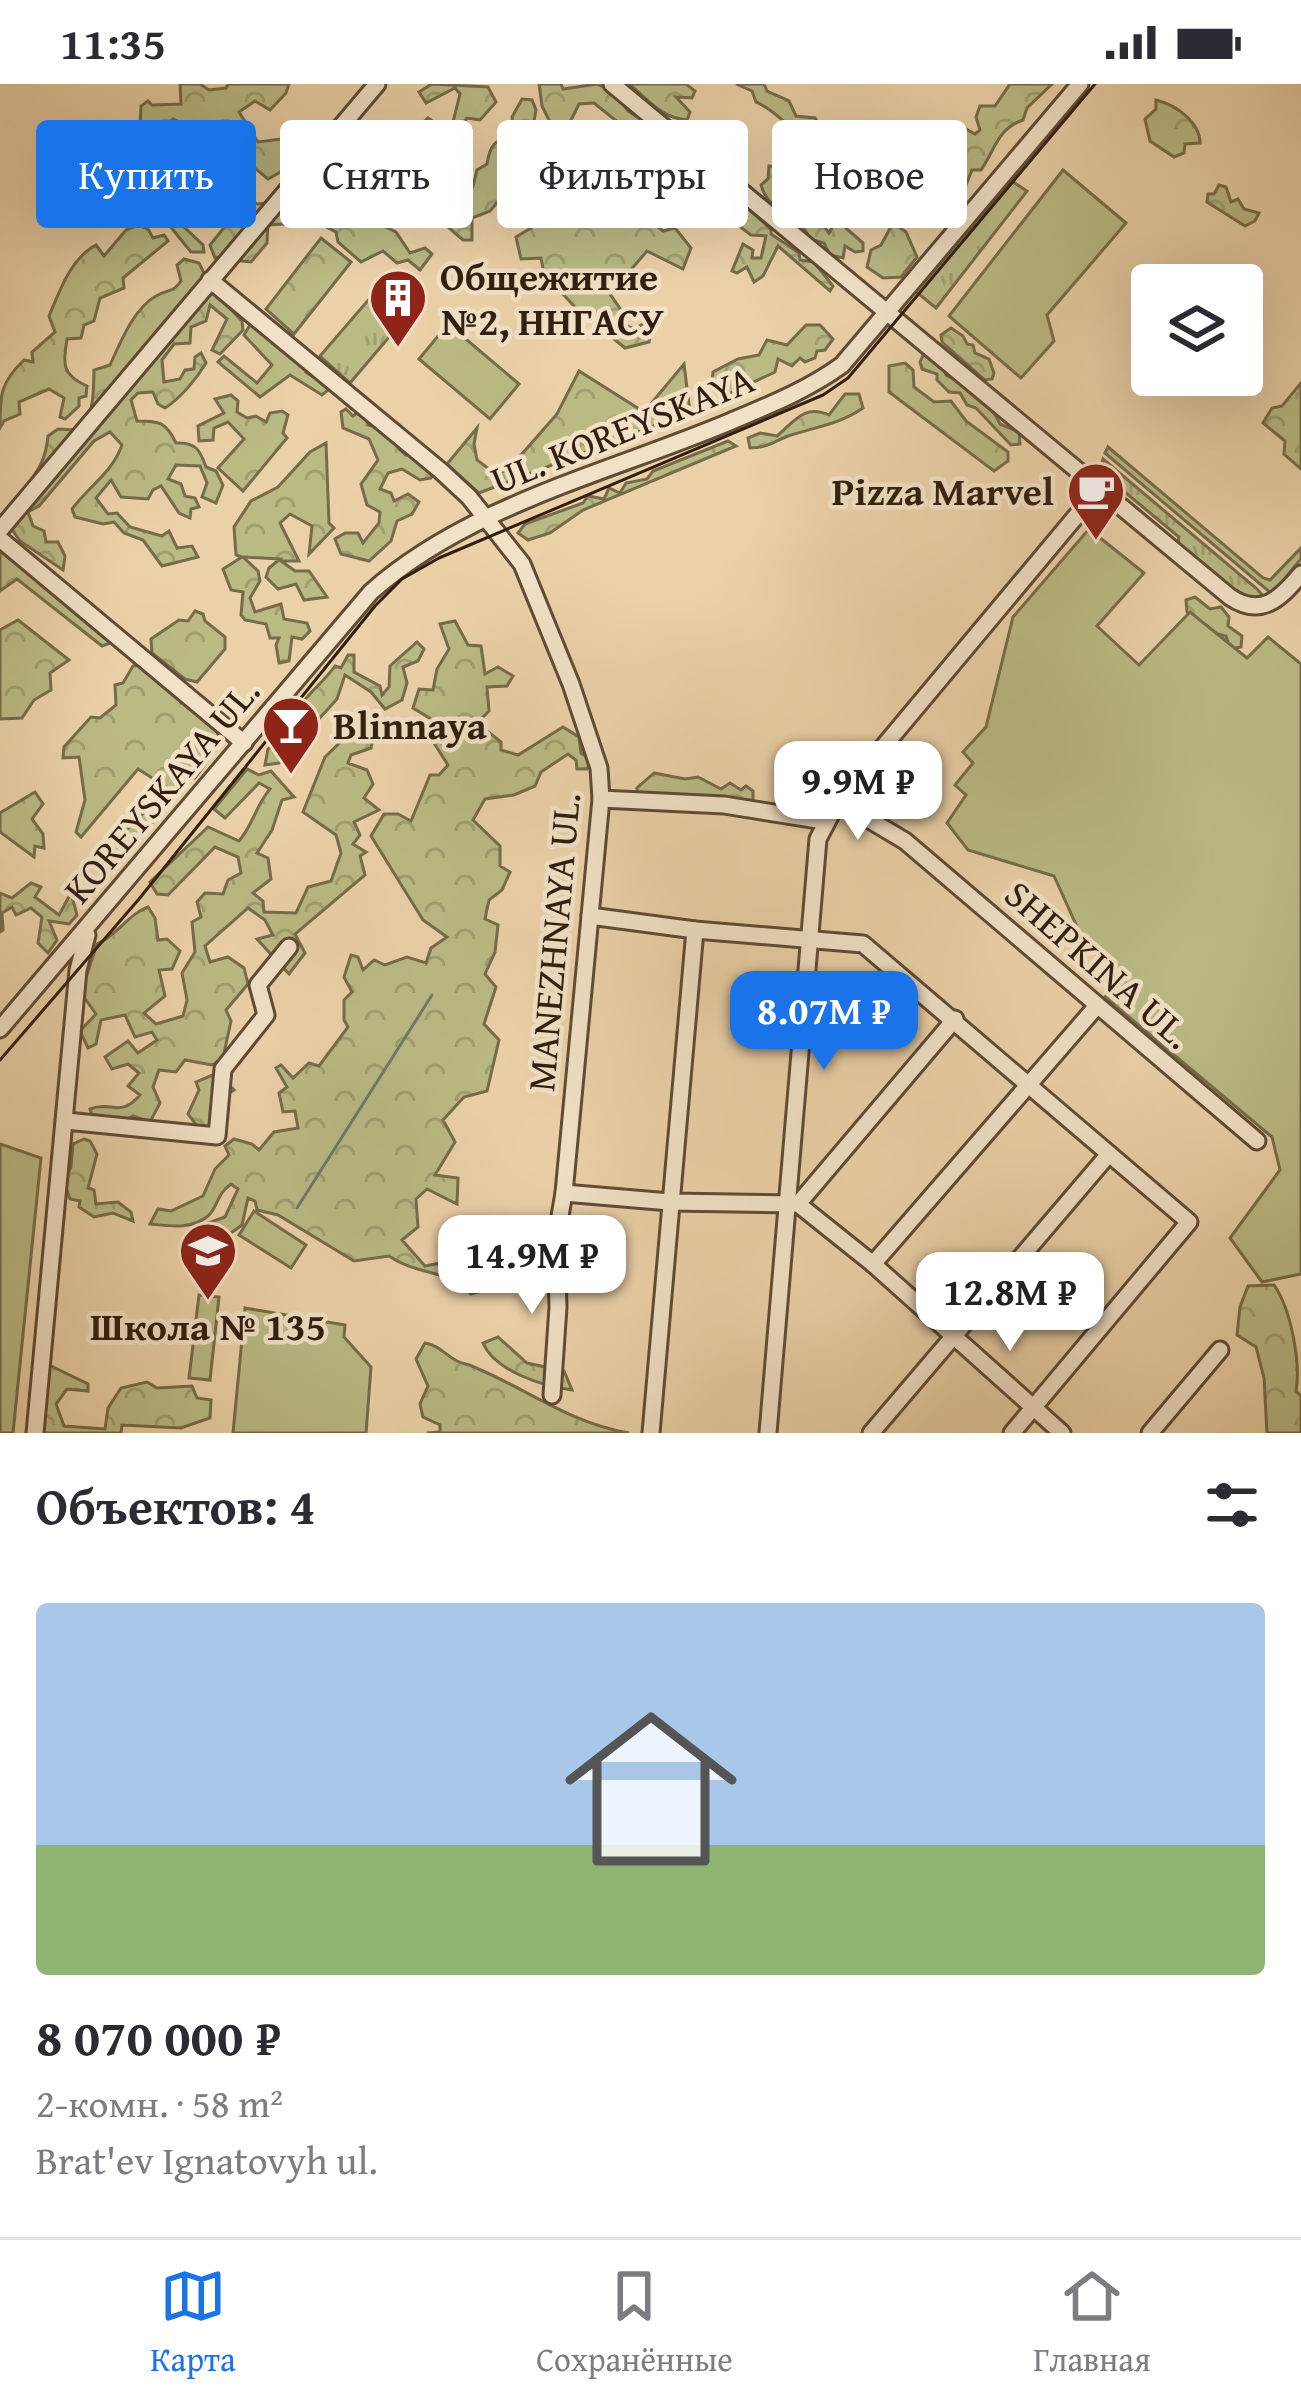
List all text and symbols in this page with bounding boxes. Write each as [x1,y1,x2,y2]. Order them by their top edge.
text: 11:35 [60,10,166,75]
chip: Купить [36,120,256,228]
chip: Снять [280,120,473,228]
chip: Фильтры [497,120,748,228]
chip: Новое [772,120,967,228]
place label: Общежитие №2, ННГАСУ [440,247,664,349]
map controls [1131,264,1263,396]
button: layers [1131,264,1263,396]
building icon: Общежитие №2, ННГАСУ [367,267,429,349]
street label: UL. KOREYSKAYA [482,350,762,507]
cafe icon: Pizza Marvel [1065,460,1127,542]
place label: Pizza Marvel [832,462,1054,519]
street label: KOREYSKAYA UL. [49,664,272,915]
bar icon: Blinnaya [260,694,322,776]
place label: Blinnaya [333,696,487,753]
pin: 9.9M ₽ [760,741,956,843]
text: 9.9M ₽ [801,751,915,808]
street label: MANEZHNAYA UL. [511,790,594,1094]
street label: SHEPKINA UL. [993,866,1206,1061]
pin: 8.07M ₽ [713,971,935,1073]
text: 8.07M ₽ [757,981,891,1038]
pin: 14.9M ₽ [421,1215,643,1317]
school or university icon: Школа № 135 [177,1220,239,1302]
text: 14.9M ₽ [465,1225,599,1282]
pin: 12.8M ₽ [899,1252,1121,1354]
text: 12.8M ₽ [943,1262,1077,1319]
place label: Школа № 135 [90,1297,326,1354]
text: Объектов: 4 [36,1468,316,1543]
icon: filters [1199,1472,1265,1538]
icon: home [543,1681,759,1897]
text: 8 070 000 ₽ [36,1999,281,2074]
text: 2-комн. · 58 m² [36,2074,283,2131]
text: Brat'ev Ignatovyh ul. [36,2131,378,2188]
tab: Карта [150,2263,236,2383]
tab: Сохранённые [536,2263,733,2383]
tab: Главная [1033,2263,1151,2383]

